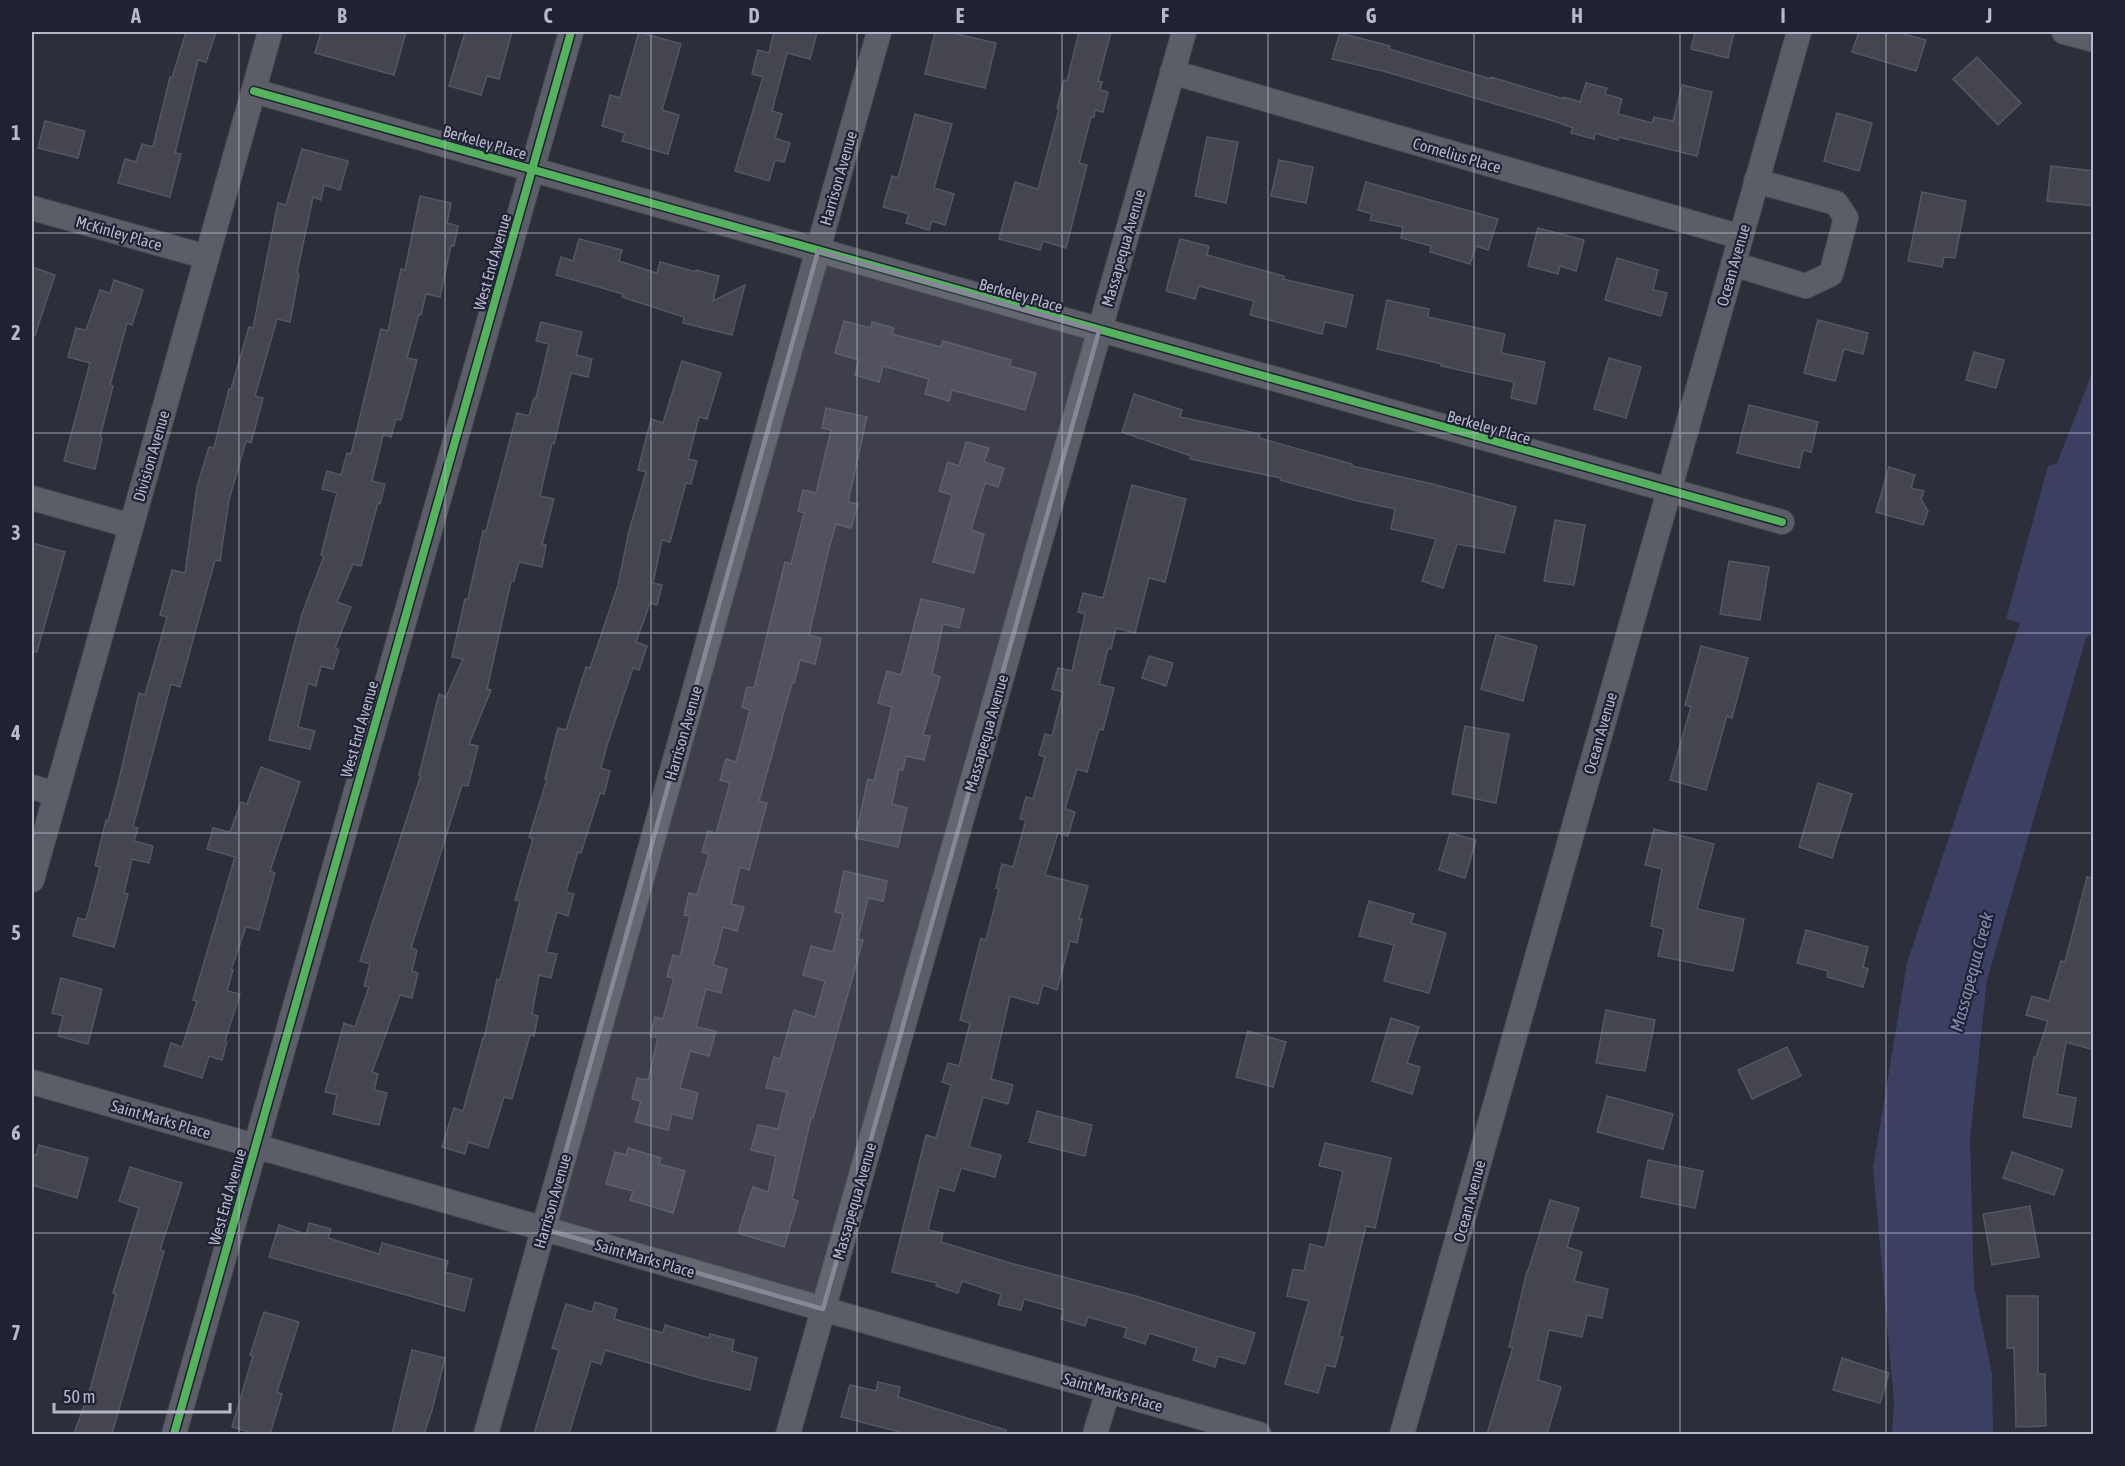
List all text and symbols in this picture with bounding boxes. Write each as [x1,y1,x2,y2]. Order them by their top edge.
text: A [130,4,141,27]
text: B [337,4,347,27]
text: C [544,4,553,27]
text: D [748,4,760,27]
text: E [956,4,965,27]
text: F [1161,4,1169,27]
text: G [1366,4,1377,27]
text: H [1571,4,1583,27]
text: I [1780,4,1786,27]
text: J [1985,4,1992,27]
text: 1 [11,121,21,144]
street label: Berkeley Place [441,121,529,163]
street label: Harrison Avenue [816,129,860,227]
street label: Cornelius Place [1411,134,1503,176]
street label: Massapequa Avenue [1098,187,1149,309]
street label: McKinley Place [74,212,164,255]
street label: West End Avenue [470,212,514,312]
street label: Ocean Avenue [1713,222,1753,308]
street label: Berkeley Place [977,274,1065,316]
text: 2 [11,321,21,344]
street label: Berkeley Place [1445,406,1533,448]
street label: Division Avenue [129,408,173,504]
text: 3 [11,521,21,544]
street label: Massapequa Avenue [961,672,1012,794]
street label: West End Avenue [337,679,381,779]
street label: Harrison Avenue [661,684,705,782]
street label: Ocean Avenue [1580,690,1620,776]
text: 4 [10,721,21,744]
water label: Massapequa Creek [1945,909,1998,1034]
text: 5 [11,921,21,944]
street label: Saint Marks Place [109,1096,213,1142]
text: 6 [11,1121,21,1144]
street label: Massapequa Avenue [829,1140,880,1262]
street label: West End Avenue [205,1147,249,1247]
street label: Harrison Avenue [530,1152,574,1250]
street label: Ocean Avenue [1449,1158,1489,1244]
street label: Saint Marks Place [593,1235,697,1281]
text: 7 [11,1321,21,1344]
street label: Saint Marks Place [1061,1369,1165,1415]
scale bar [54,1376,230,1414]
text: 50 m [63,1386,95,1407]

